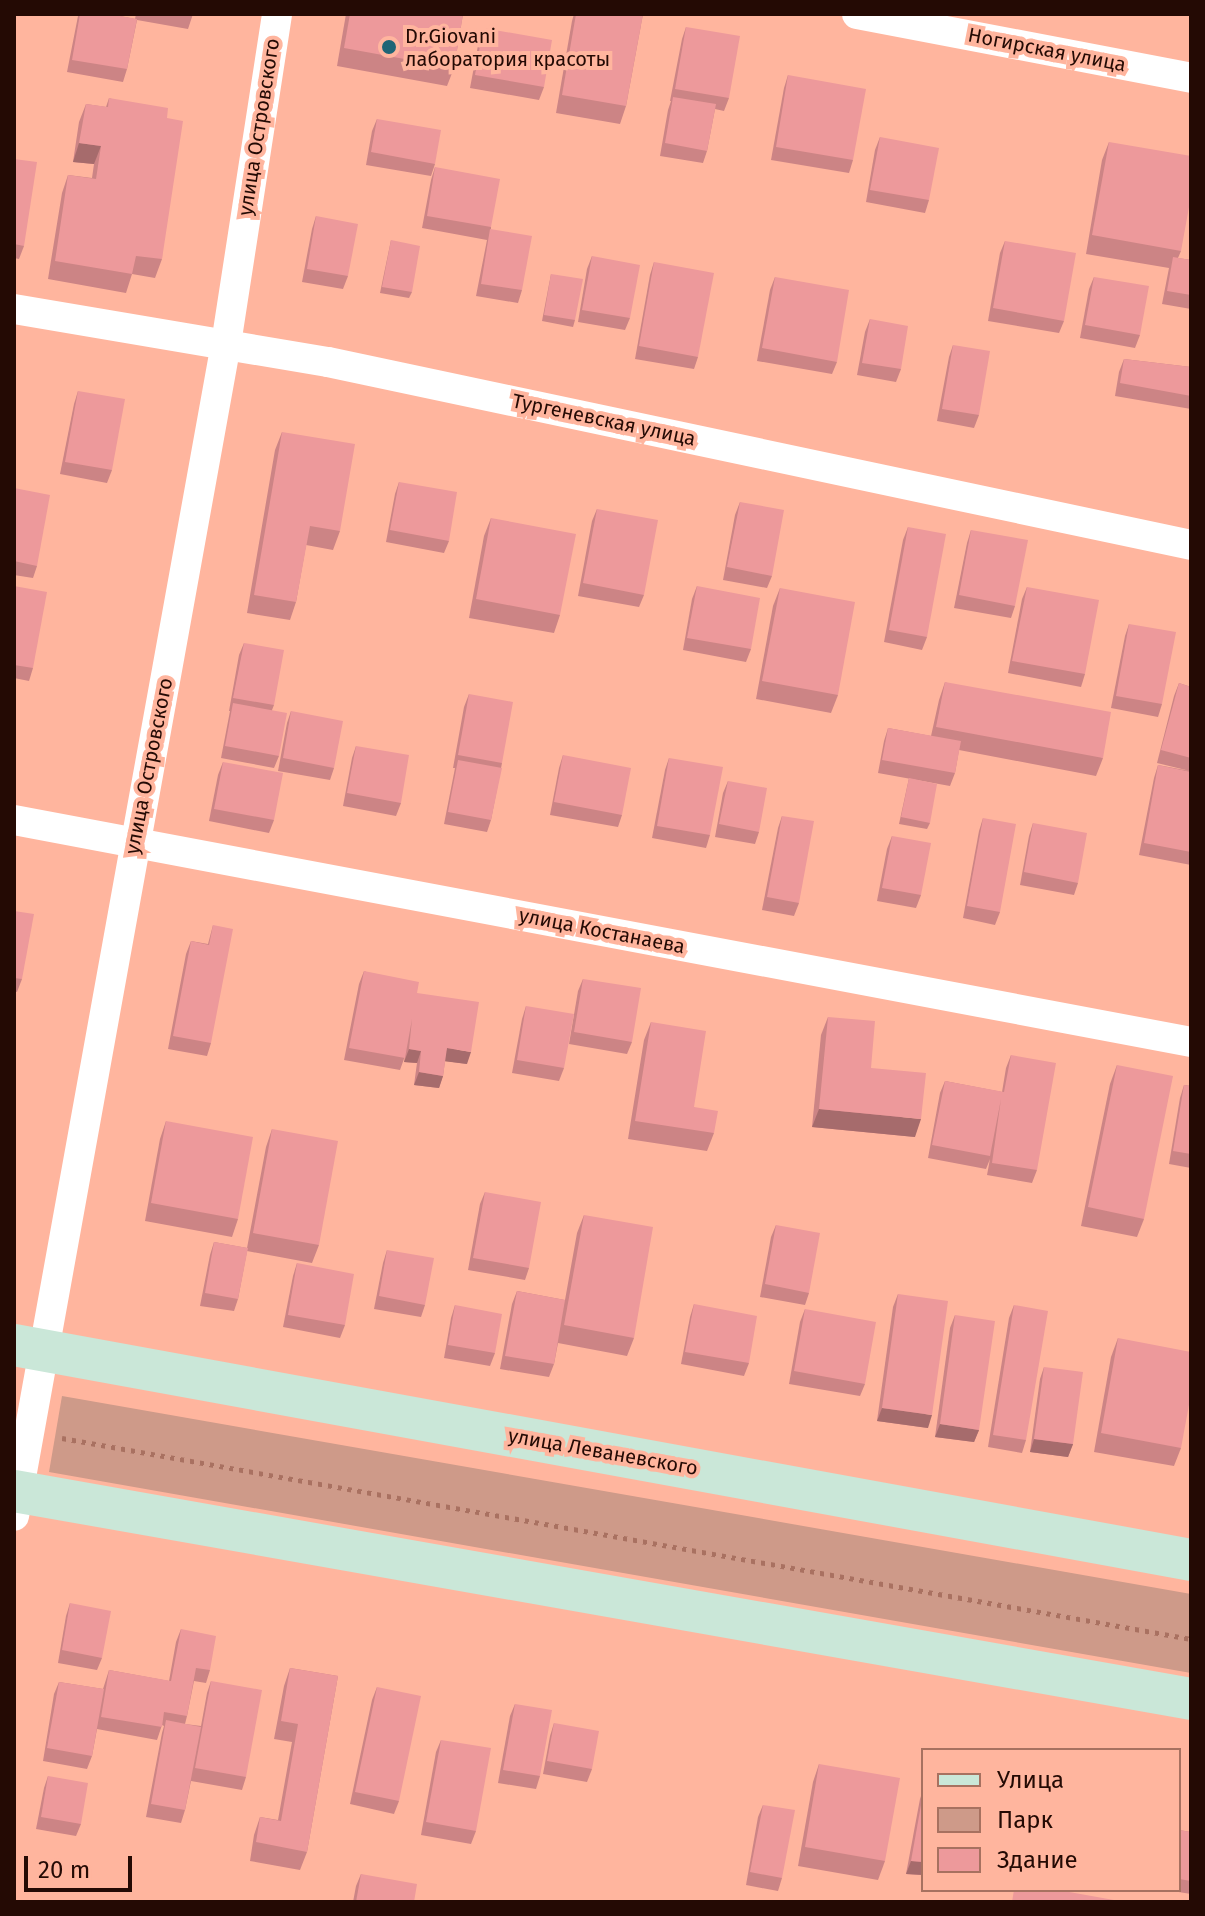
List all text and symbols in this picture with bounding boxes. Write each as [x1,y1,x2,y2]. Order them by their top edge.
street label: Ногирская улица [966,23,1128,77]
place label: Dr.Giovani лаборатория красоты [405,24,610,71]
street label: улица Островского [233,37,285,217]
marker: Dr.Giovani лаборатория красоты [380,38,398,56]
street label: Тургеневская улица [510,389,698,451]
street label: улица Островского [120,676,178,856]
street label: улица Костанаева [517,903,687,959]
street label: улица Леваневского [506,1423,700,1481]
legend [921,1748,1181,1892]
text: Улица [997,1766,1064,1794]
text: Парк [997,1806,1053,1834]
scale bar [28,1840,136,1890]
text: Здание [997,1846,1078,1874]
text: 20 m [38,1856,90,1884]

